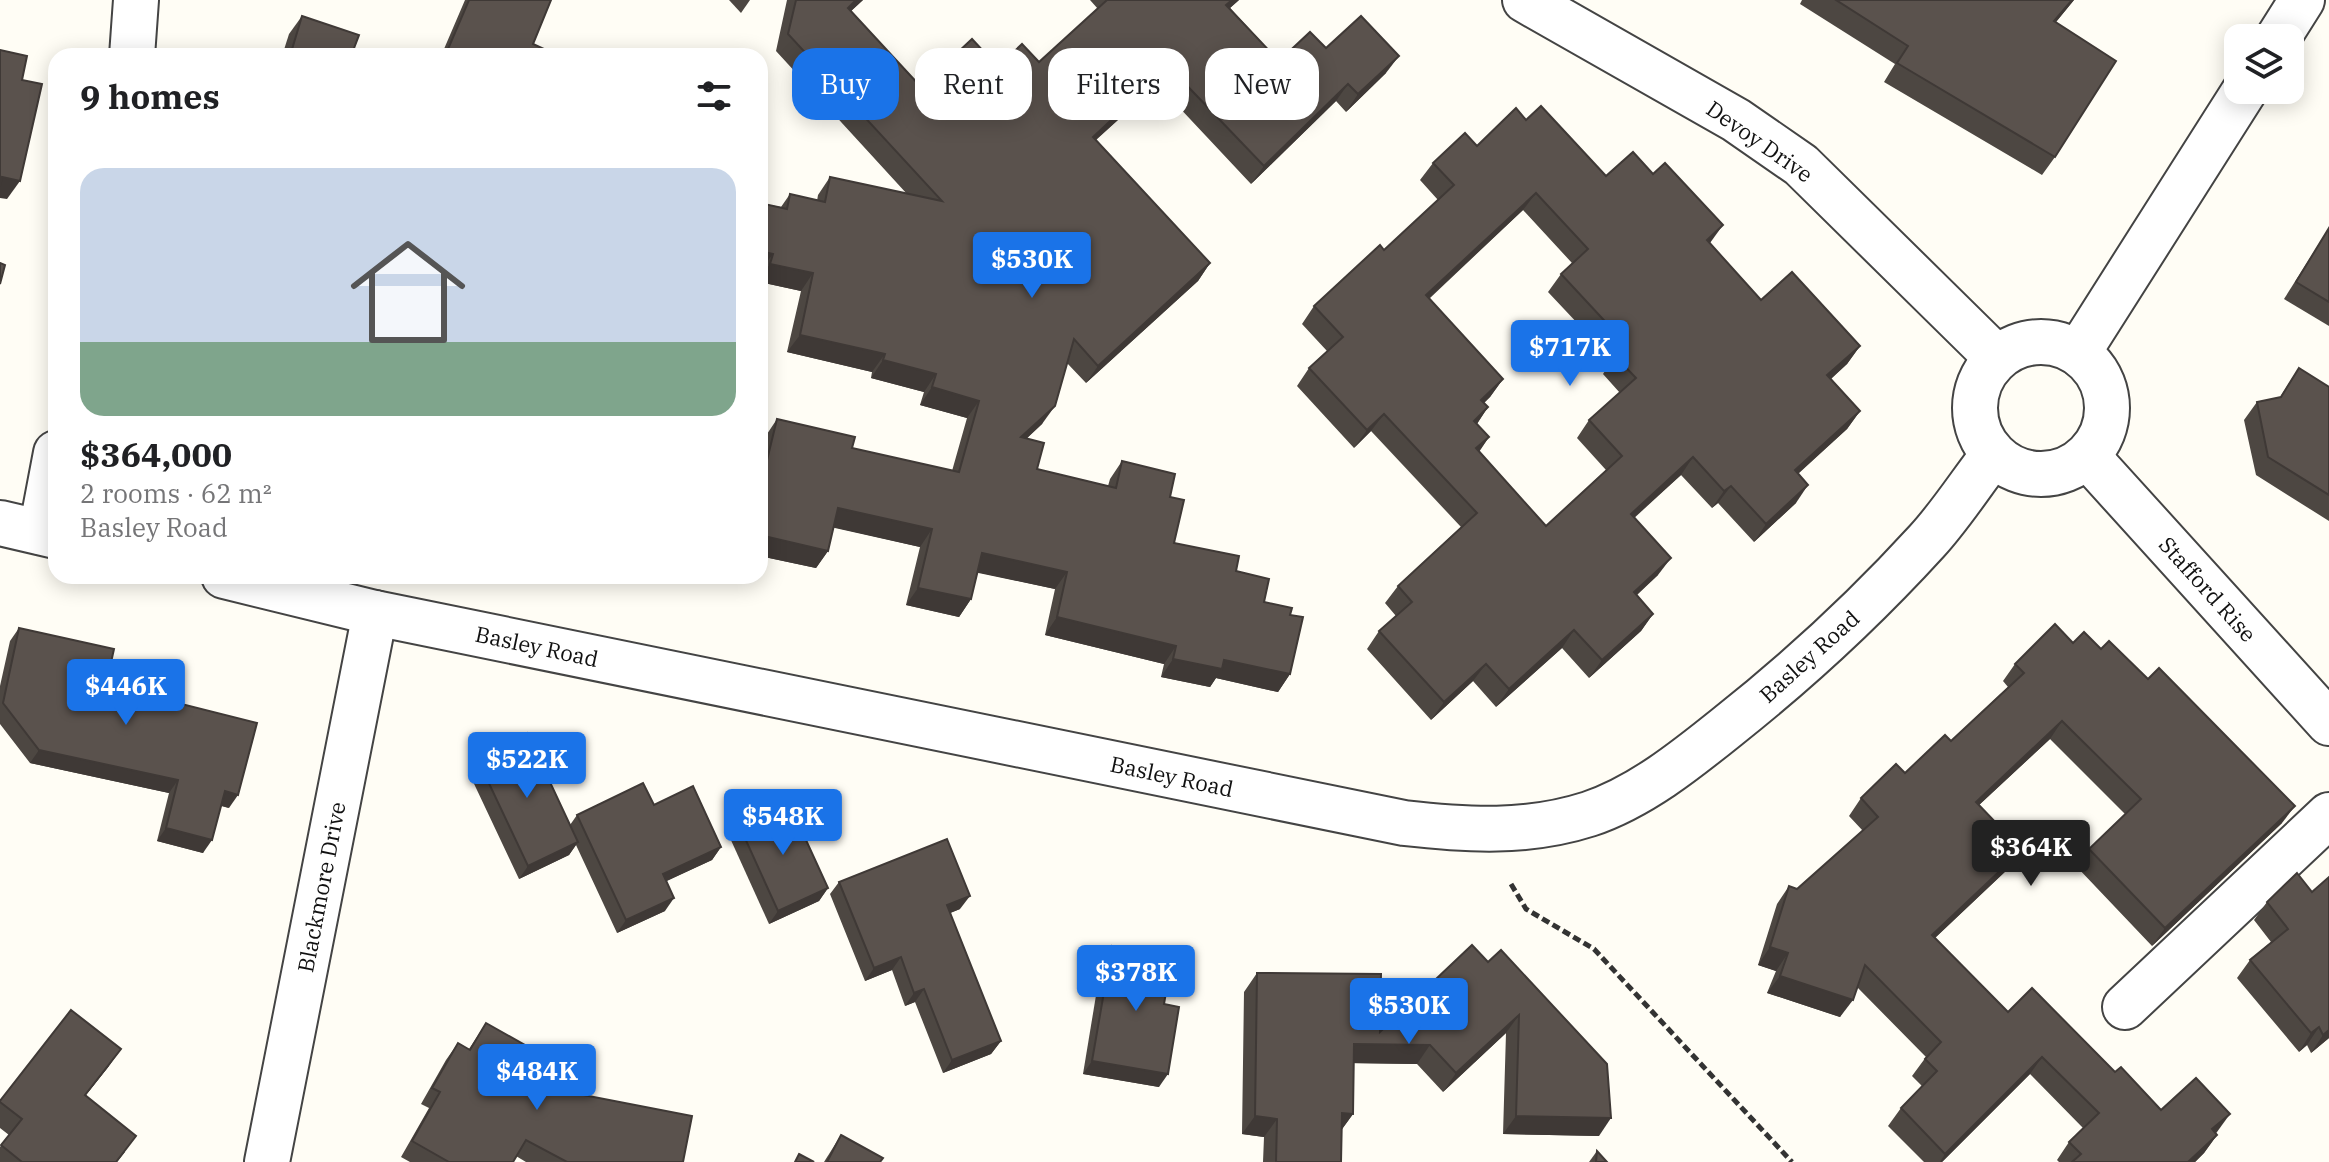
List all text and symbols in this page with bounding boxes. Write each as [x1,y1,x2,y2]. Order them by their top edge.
map controls [2224,24,2304,104]
button: layers [2224,24,2304,104]
chip: Buy [792,48,899,120]
chip: Rent [915,48,1032,120]
chip: Filters [1048,48,1189,120]
chip: New [1205,48,1319,120]
text: 9 homes [80,74,220,118]
icon: filters [692,74,736,118]
street label: Devoy Drive [1701,94,1819,188]
icon: home [336,220,480,364]
pin: $530K [976,232,1088,300]
text: $530K [991,241,1073,275]
pin: $717K [1514,320,1626,388]
text: $717K [1529,329,1611,363]
text: $364,000 [80,432,232,476]
text: 2 rooms · 62 m² [80,476,272,510]
text: Basley Road [80,510,228,544]
street label: Stafford Rise [2153,530,2263,648]
street label: Basley Road [1753,603,1865,709]
street label: Basley Road [473,619,601,673]
pin: $446K [70,659,182,727]
text: $446K [85,668,167,702]
pin: $522K [471,732,583,800]
text: $522K [486,741,568,775]
street label: Basley Road [1108,749,1236,803]
pin: $548K [727,789,839,857]
text: $548K [742,798,824,832]
street label: Blackmore Drive [290,799,352,975]
pin: $364K [1975,820,2087,888]
text: $364K [1990,829,2072,863]
pin: $378K [1080,945,1192,1013]
text: $378K [1095,954,1177,988]
pin: $530K [1353,978,1465,1046]
text: $530K [1368,987,1450,1021]
pin: $484K [481,1044,593,1112]
text: $484K [496,1053,578,1087]

